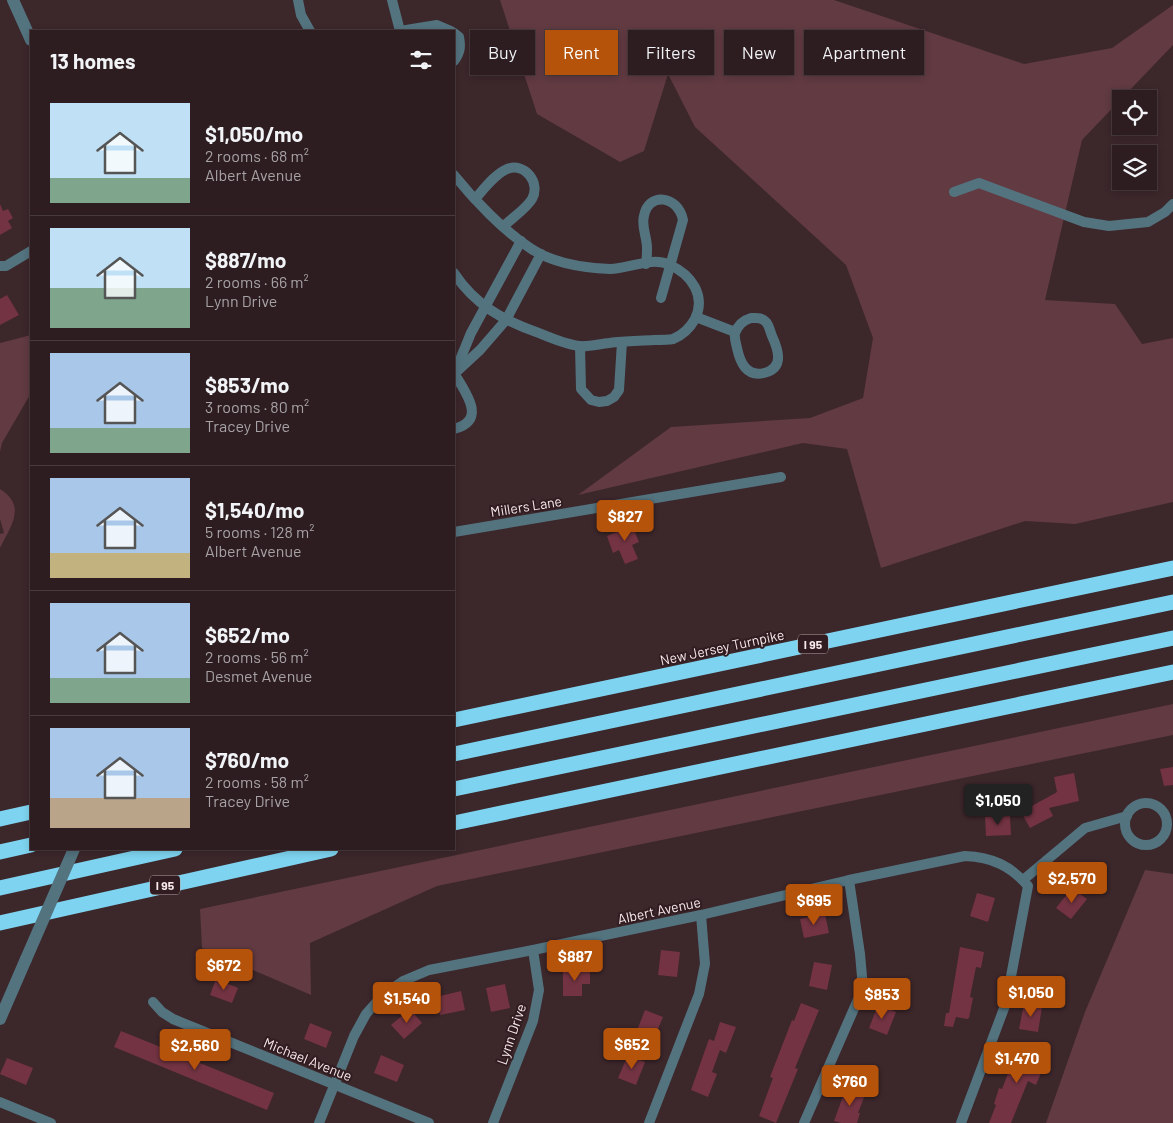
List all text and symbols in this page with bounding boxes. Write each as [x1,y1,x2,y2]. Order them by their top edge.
chip: Buy [470,30,535,75]
chip: Rent [545,30,618,75]
chip: Filters [628,30,714,75]
chip: New [724,30,794,75]
chip: Apartment [804,30,924,75]
icon: filters [407,46,435,74]
text: 13 homes [50,48,135,73]
map controls [1112,90,1157,190]
button: locate [1112,90,1157,135]
text: $1,050/mo [205,121,303,146]
icon: home [90,123,150,183]
button: layers [1112,145,1157,190]
text: 2 rooms · 68 m² [205,146,309,165]
text: Albert Avenue [205,165,301,184]
text: $887/mo [205,247,287,272]
icon: home [90,248,150,308]
text: 2 rooms · 66 m² [205,272,309,291]
text: Lynn Drive [205,291,277,310]
text: $853/mo [205,372,290,397]
icon: home [90,373,150,433]
text: 3 rooms · 80 m² [205,397,309,416]
text: Tracey Drive [205,416,290,435]
street label: Millers Lane [489,492,563,520]
text: $1,540/mo [205,497,305,522]
icon: home [90,498,150,558]
pin: $827 [595,500,655,542]
text: $827 [608,506,642,525]
text: 5 rooms · 128 m² [205,522,314,541]
text: Albert Avenue [205,541,301,560]
text: $652/mo [205,622,290,647]
icon: home [90,623,150,683]
street label: New Jersey Turnpike [658,626,786,668]
road number: I 95 [798,634,828,654]
text: 2 rooms · 56 m² [205,647,309,666]
text: Desmet Avenue [205,666,312,685]
text: $760/mo [205,747,289,772]
icon: home [90,748,150,808]
text: 2 rooms · 58 m² [205,772,309,791]
pin: $1,050 [957,784,1039,826]
text: $1,050 [975,790,1021,809]
text: Tracey Drive [205,791,290,810]
pin: $2,570 [1031,862,1113,904]
text: $2,570 [1048,868,1096,887]
road number: I 95 [150,876,180,894]
pin: $695 [784,884,844,926]
text: $695 [797,890,831,909]
street label: Albert Avenue [616,893,702,927]
pin: $887 [545,940,605,982]
text: $887 [558,946,592,965]
pin: $672 [194,948,254,991]
text: $672 [207,955,241,974]
pin: $1,050 [990,976,1072,1018]
pin: $853 [852,978,912,1020]
pin: $1,540 [366,982,448,1024]
text: $1,050 [1008,982,1054,1001]
text: $853 [864,984,900,1003]
text: $1,540 [384,988,430,1007]
street label: Lynn Drive [493,1001,529,1067]
pin: $2,560 [154,1028,236,1071]
pin: $652 [602,1028,662,1070]
street label: Michael Avenue [261,1034,355,1084]
text: $652 [614,1034,650,1053]
text: $2,560 [171,1035,219,1054]
pin: $1,470 [976,1042,1058,1084]
text: $1,470 [995,1048,1039,1067]
pin: $760 [820,1064,880,1107]
text: $760 [833,1071,867,1090]

